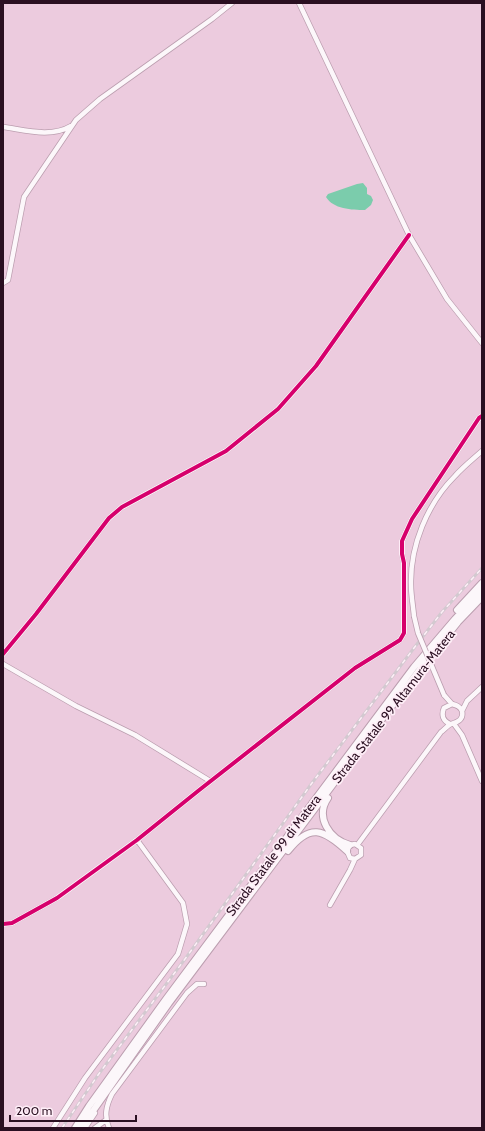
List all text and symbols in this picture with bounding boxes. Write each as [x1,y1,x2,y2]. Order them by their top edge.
street label: Strada Statale 99 Altamura-Matera [328,625,458,786]
street label: Strada Statale 99 di Matera [222,791,324,919]
scale bar [10,1097,136,1123]
text: 200 m [16,1103,52,1118]

